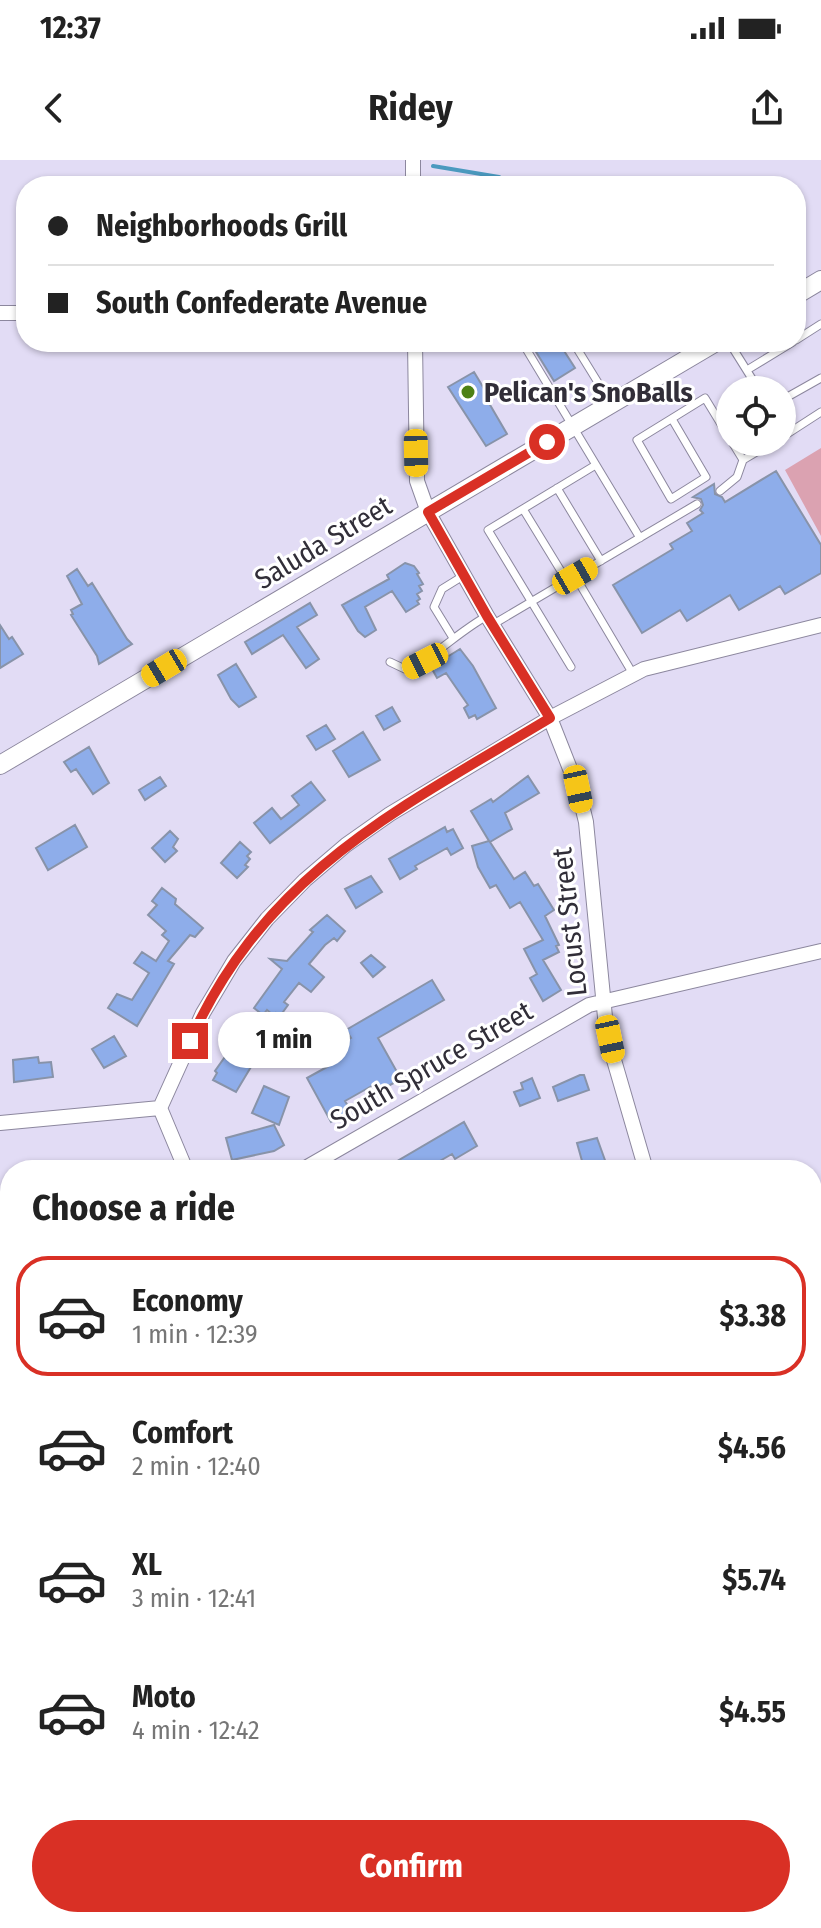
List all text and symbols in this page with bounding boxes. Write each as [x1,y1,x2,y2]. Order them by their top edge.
text: 12:37 [40,10,101,46]
icon: back [32,86,76,130]
text: Ridey [368,86,453,130]
icon: share [745,86,789,130]
text: Neighborhoods Grill [96,208,347,244]
text: South Confederate Avenue [96,285,427,321]
place label: Pelican's SnoBalls [484,376,693,409]
map controls [716,376,796,456]
button: locate [716,376,796,456]
marker: Pelican's SnoBalls [459,383,477,401]
route start [529,424,565,460]
car [404,429,428,477]
street label: Saluda Street [249,488,398,596]
car [548,554,602,598]
car [398,639,452,683]
car [137,645,191,691]
car [561,763,595,815]
street label: Locust Street [545,845,594,998]
street label: South Spruce Street [324,994,539,1137]
callout: 1 min [218,1013,350,1069]
car [593,1013,627,1065]
route end [172,1023,208,1059]
text: 1 min [256,1024,312,1055]
text: Choose a ride [32,1186,235,1230]
icon: car [36,1280,108,1352]
text: Economy [132,1283,243,1319]
text: $3.38 [719,1298,786,1334]
text: 1 min · 12:39 [132,1319,258,1350]
icon: car [36,1412,108,1484]
text: Comfort [132,1415,233,1451]
text: $4.56 [718,1430,786,1466]
text: 2 min · 12:40 [132,1451,261,1482]
icon: car [36,1544,108,1616]
text: XL [132,1547,162,1583]
text: $5.74 [722,1562,786,1598]
text: 3 min · 12:41 [132,1583,256,1614]
icon: car [36,1676,108,1748]
text: Moto [132,1679,196,1715]
text: $4.55 [719,1694,786,1730]
text: 4 min · 12:42 [132,1715,259,1746]
button: Confirm [32,1820,790,1912]

